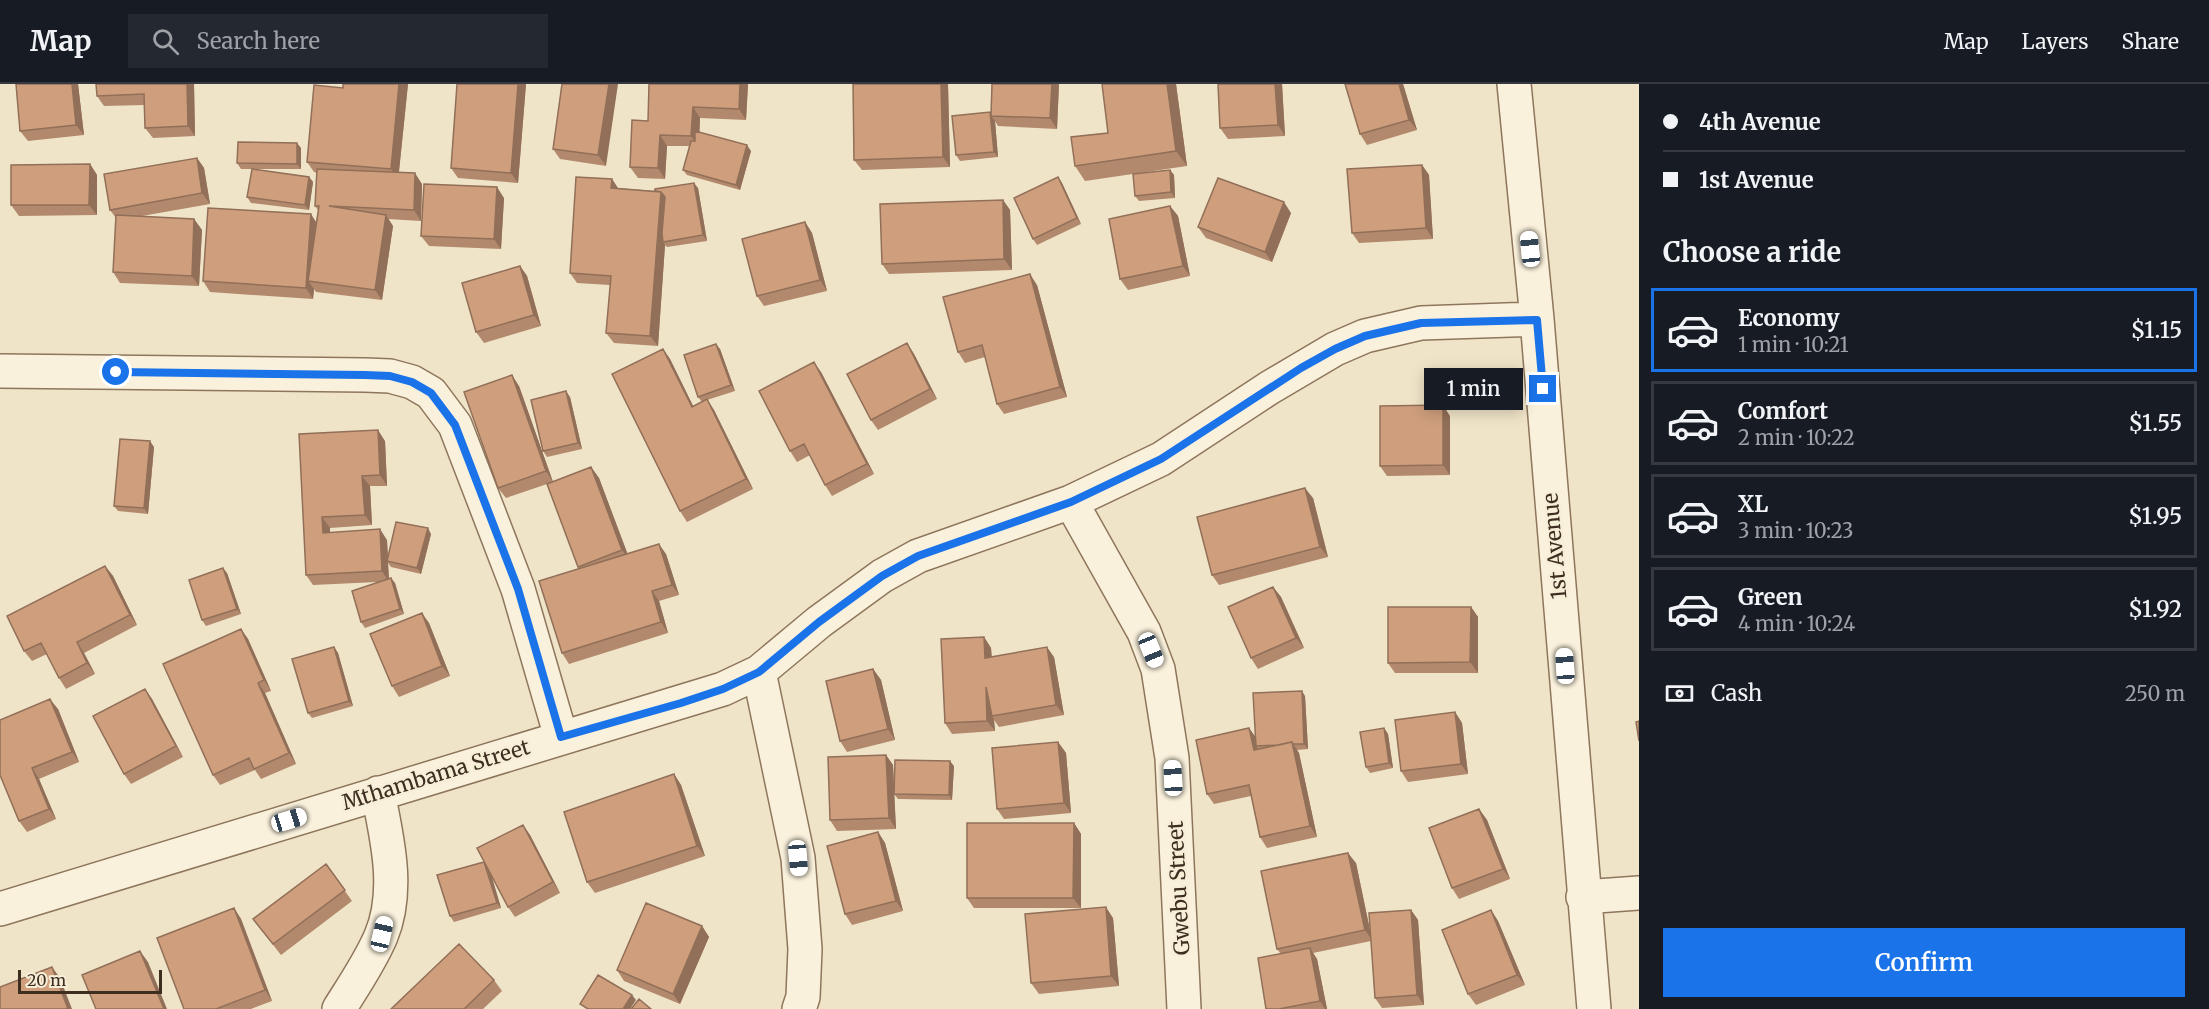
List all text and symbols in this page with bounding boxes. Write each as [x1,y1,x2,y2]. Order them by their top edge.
search box [128,14,548,68]
text: Map [30,23,92,59]
icon: search [149,25,182,58]
text: Search here [197,27,320,55]
text: Map [1944,28,1989,55]
text: Layers [2022,28,2089,55]
text: Share [2122,28,2179,55]
text: 4th Avenue [1699,108,1821,136]
text: 1st Avenue [1699,166,1814,194]
car [1519,230,1541,268]
text: Choose a ride [1663,235,1841,269]
icon: car [1666,303,1720,357]
text: Economy [1738,304,1839,332]
text: $1.15 [2131,316,2182,344]
text: 1 min · 10:21 [1738,332,1849,357]
route start [102,358,129,385]
callout: 1 min [1423,368,1522,410]
route end [1529,375,1556,402]
text: 1 min [1447,376,1500,401]
icon: car [1666,396,1720,450]
text: Comfort [1738,397,1828,425]
text: $1.55 [2128,409,2182,437]
text: 2 min · 10:22 [1738,425,1855,450]
icon: car [1666,489,1720,543]
text: XL [1738,490,1768,518]
street label: 1st Avenue [1536,492,1573,600]
text: $1.95 [2128,502,2182,530]
text: 3 min · 10:23 [1738,518,1853,543]
icon: car [1666,582,1720,636]
text: Green [1738,583,1802,611]
text: $1.92 [2128,595,2182,623]
text: 4 min · 10:24 [1738,611,1855,636]
car [1136,630,1166,670]
car [1555,647,1575,685]
icon: cash [1663,677,1696,710]
text: Cash [1711,679,1762,707]
text: 250 m [2125,681,2185,706]
street label: Mthambama Street [339,733,533,816]
car [1163,760,1183,796]
car [269,806,309,834]
street label: Gwebu Street [1161,820,1196,956]
car [787,839,809,877]
car [369,914,395,954]
button: Confirm [1663,928,2185,997]
scale bar [18,967,162,994]
text: 20 m [27,970,66,990]

